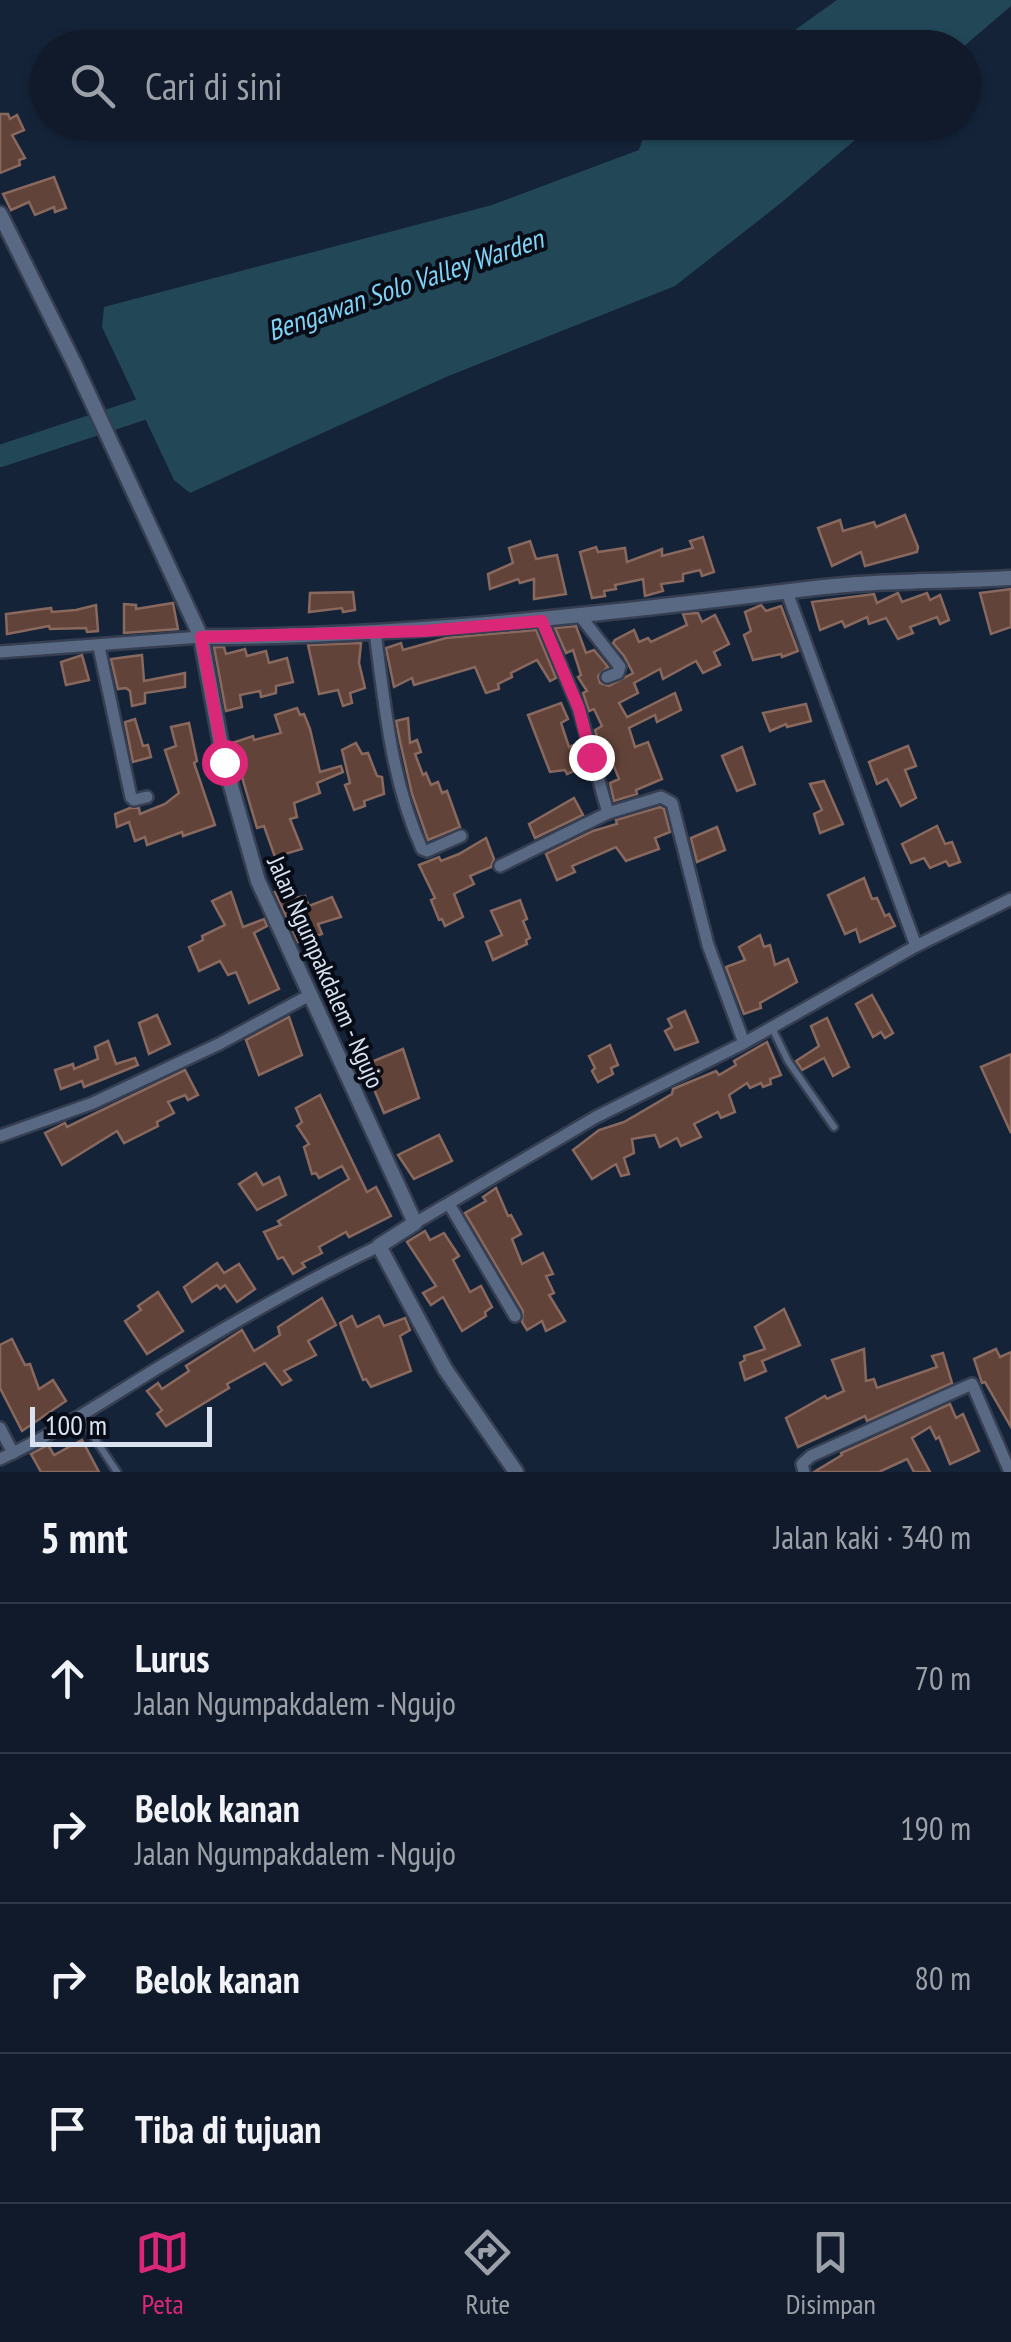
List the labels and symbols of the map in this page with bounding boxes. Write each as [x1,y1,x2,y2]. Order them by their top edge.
water label: Bengawan Solo Valley Warden [262,219,549,349]
route end [569,735,615,781]
route start [202,740,248,786]
street label: Jalan Ngumpakdalem - Ngujo [260,850,392,1093]
scale bar [30,1402,212,1446]

